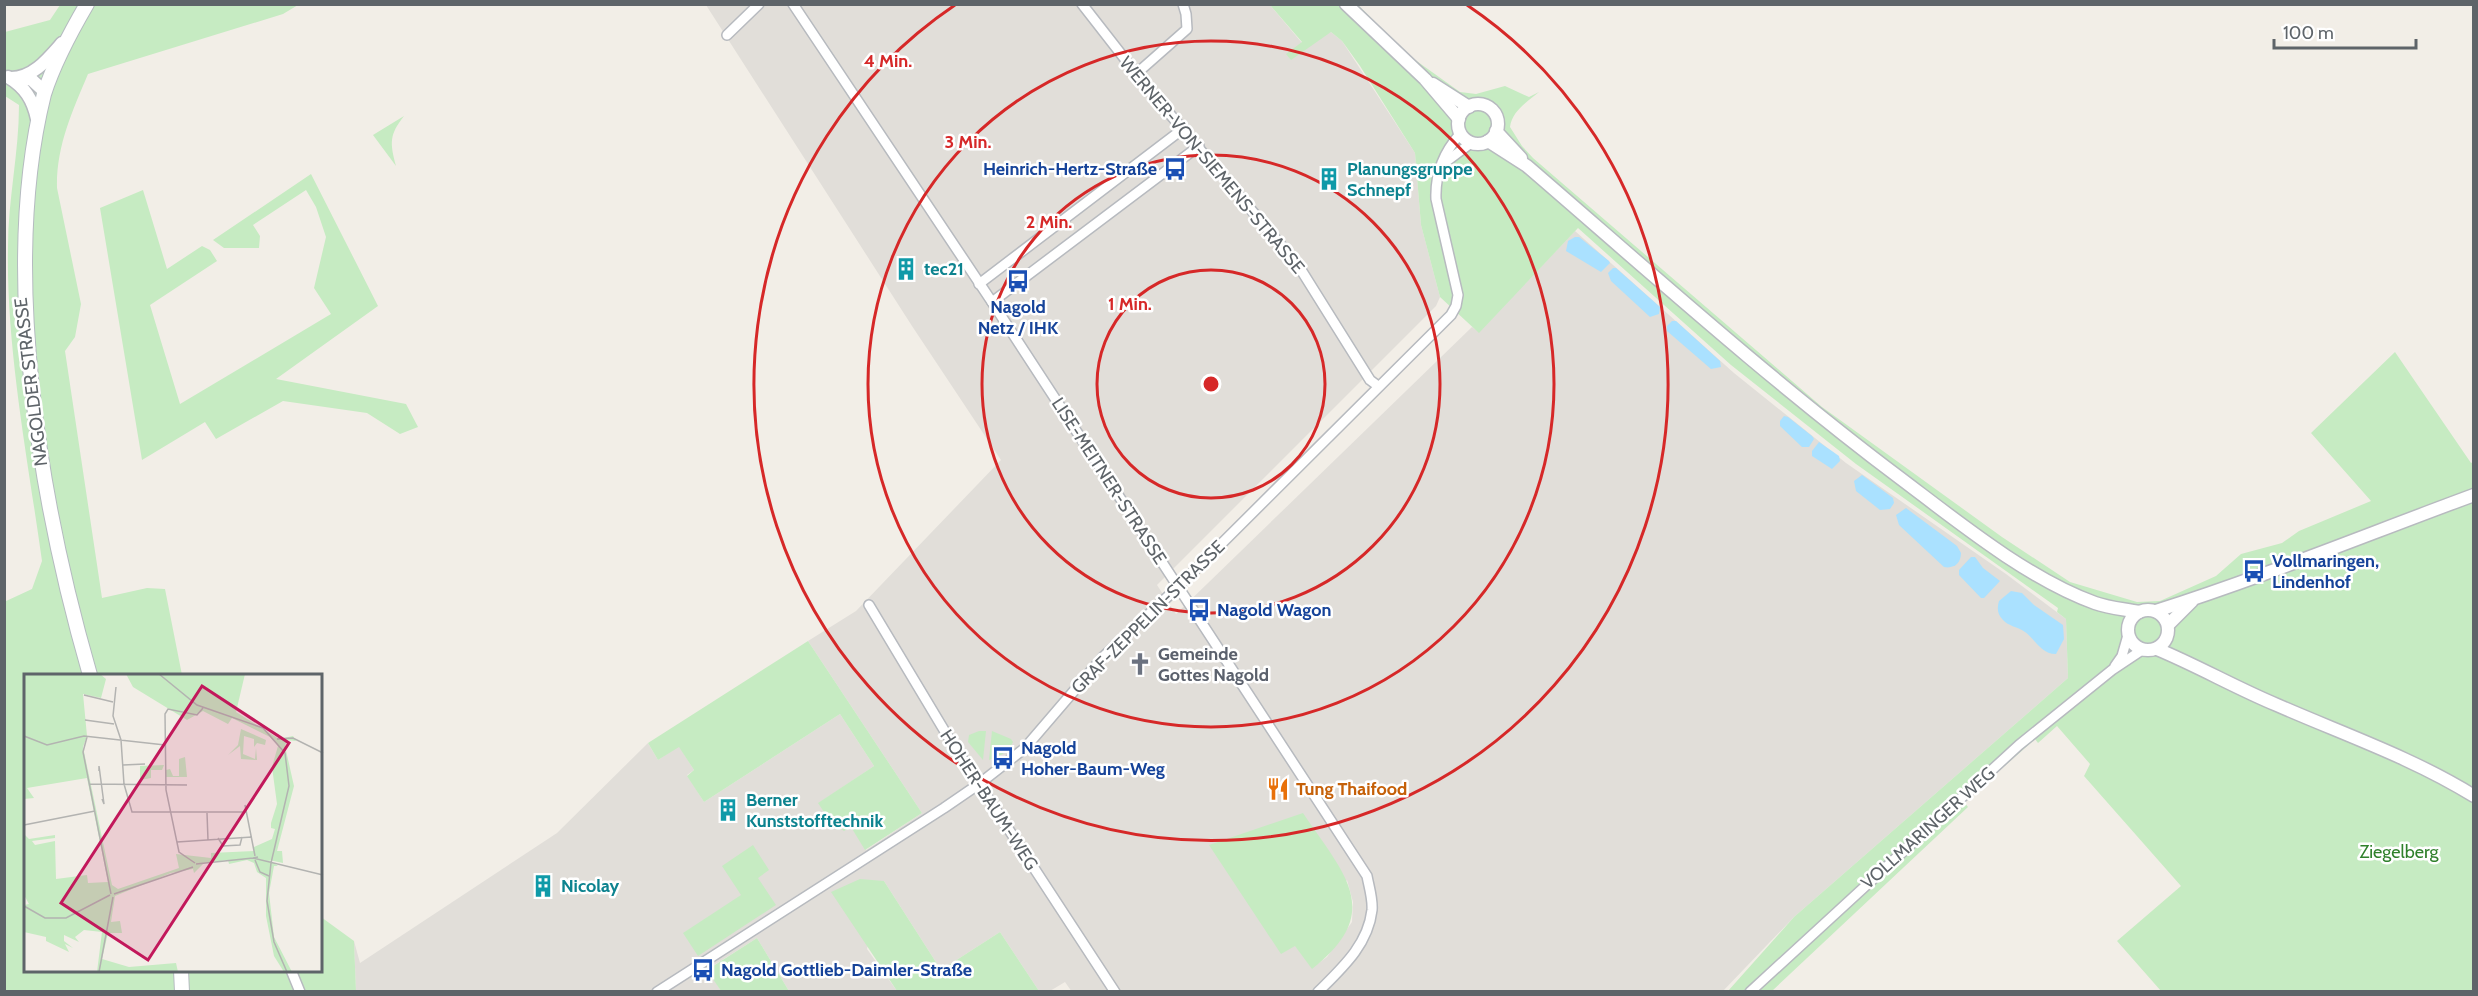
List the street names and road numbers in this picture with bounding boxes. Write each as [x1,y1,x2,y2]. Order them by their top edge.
street label: WERNER-VON-SIEMENS-STRASSE [1115,52,1309,278]
street label: NAGOLDER STRASSE [10,296,52,467]
street label: LISE-MEITNER-STRASSE [1047,394,1171,568]
street label: GRAF-ZEPPELIN-STRASSE [1067,536,1229,698]
street label: HOHER-BAUM-WEG [935,726,1043,874]
street label: VOLLMARINGER WEG [1857,762,1999,894]

